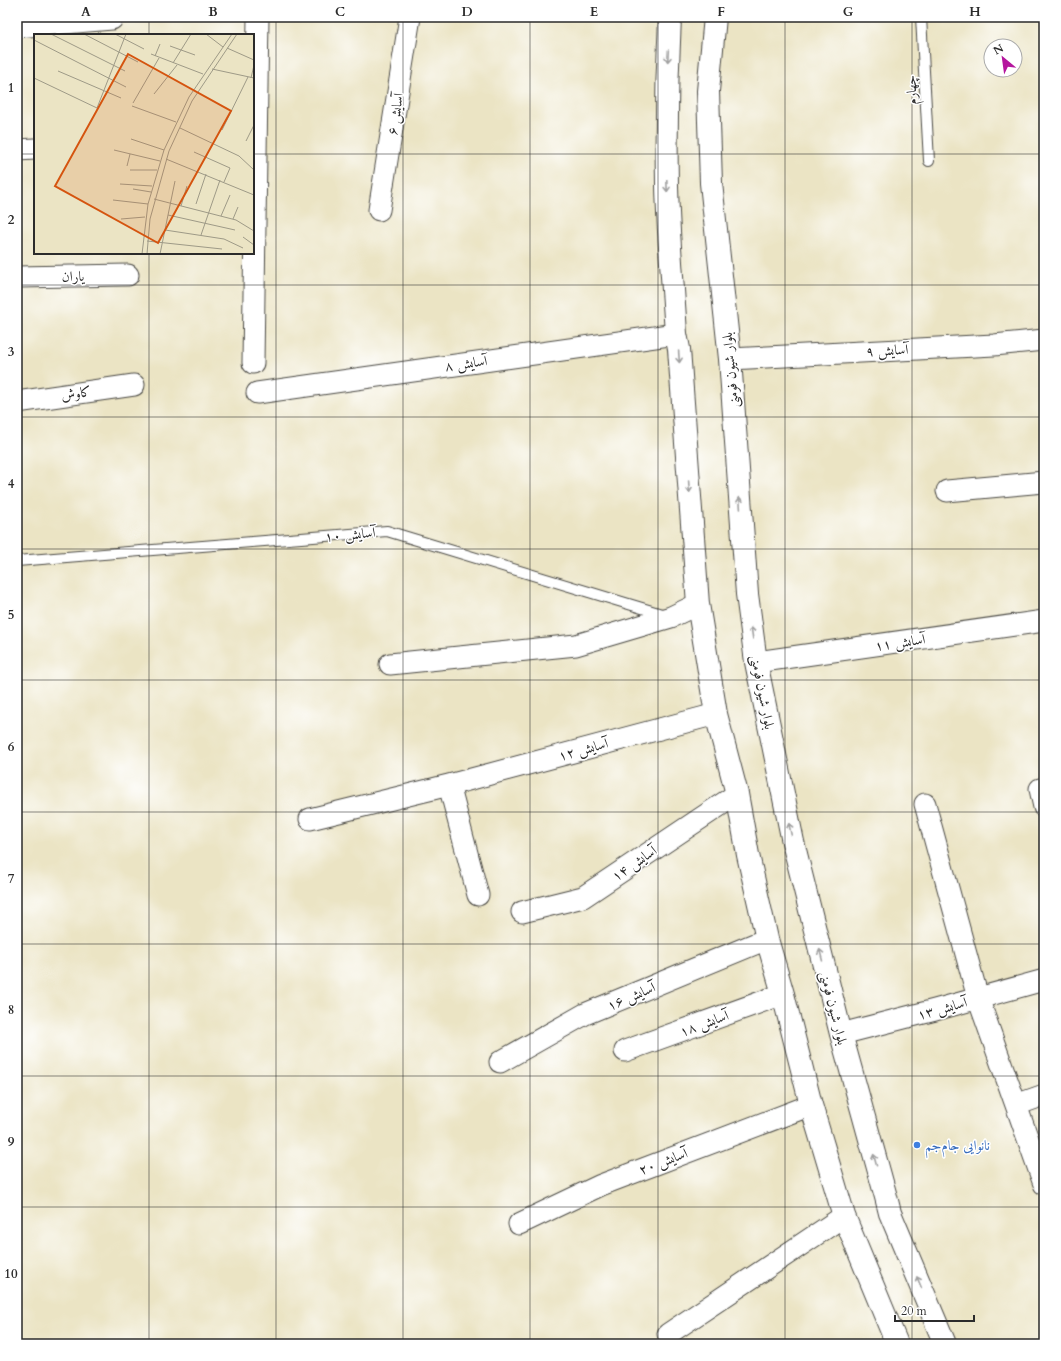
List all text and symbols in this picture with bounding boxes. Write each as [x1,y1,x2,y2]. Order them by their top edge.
text: A [81,3,91,21]
text: B [208,3,218,21]
text: C [335,3,345,21]
text: D [461,3,473,21]
text: E [590,3,598,21]
text: F [717,3,725,21]
text: G [843,3,854,21]
text: H [969,3,981,21]
inset map [34,34,254,254]
north arrow [983,38,1023,78]
text: N [991,41,1007,59]
one-way arrow [664,49,671,62]
street label: چهارم [901,74,925,105]
text: 1 [8,79,14,97]
street label: آسایش ۶ [383,90,409,137]
one-way arrow [663,179,671,192]
text: 2 [8,211,15,229]
street label: یاران [62,267,86,286]
street label: بلوار شیون فومنی [718,331,743,408]
street label: آسایش ۹ [865,340,911,361]
text: 3 [8,343,15,361]
one-way arrow [676,350,683,363]
street label: آسایش ۸ [444,351,490,376]
street label: کاوش [60,382,92,405]
text: 4 [8,475,15,493]
one-way arrow [686,480,693,493]
one-way arrow [737,497,744,510]
street label: آسایش ‍۱۰ [324,523,378,546]
text: 5 [8,606,14,624]
one-way arrow [748,626,756,639]
street label: آسایش ۱۱ [874,629,929,655]
street label: بلوار شیون فومنی [746,653,779,731]
street label: آسایش ۱۲ [556,733,612,765]
text: 6 [8,738,15,756]
one-way arrow [786,823,794,836]
street label: آسایش ۱۴ [608,840,662,886]
text: 7 [8,870,15,888]
one-way arrow [817,949,824,962]
street label: بلوار شیون فومنی [815,969,852,1047]
street label: آسایش ۱۶ [604,977,660,1015]
street label: آسایش ۱۳ [915,992,971,1024]
text: 8 [8,1001,14,1019]
street label: آسایش ۱۸ [677,1005,733,1041]
text: 9 [8,1133,15,1151]
place label: نانوایی جام‌جم [925,1136,990,1159]
marker: نانوایی جام‌جم [912,1140,922,1150]
street label: آسایش ۲۰ [636,1143,692,1179]
one-way arrow [871,1154,878,1167]
text: 10 [4,1265,18,1283]
one-way arrow [915,1277,922,1289]
scale bar [895,1297,974,1323]
text: 20 m [901,1303,928,1319]

